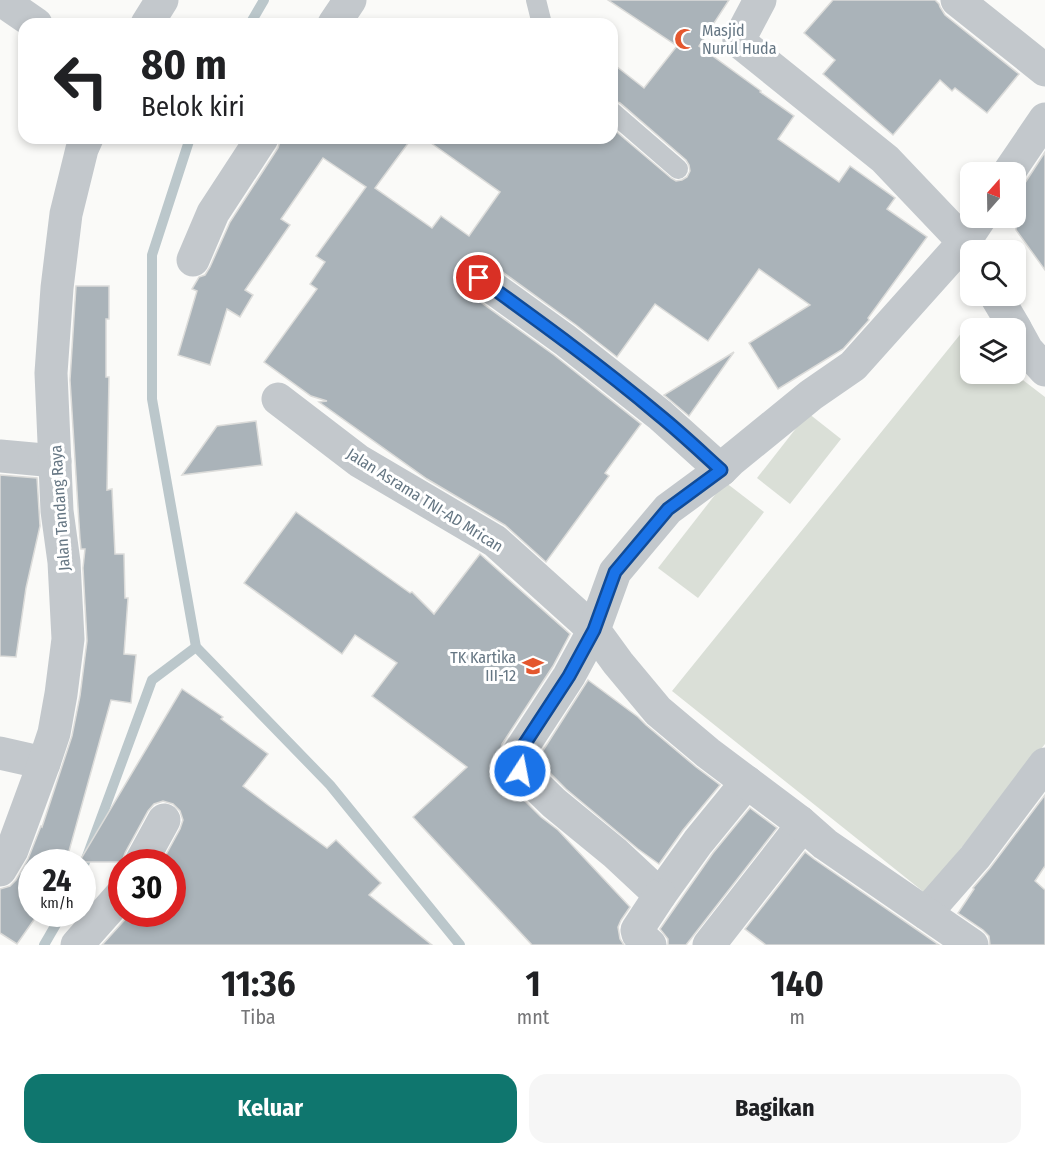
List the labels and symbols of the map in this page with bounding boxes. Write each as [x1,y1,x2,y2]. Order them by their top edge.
place label: Masjid Nurul Huda [702,21,777,58]
mosque icon: Masjid Nurul Huda [673,27,697,51]
north arrow [960,162,1026,228]
pin [453,252,504,303]
street label: Jalan Tandang Raya [46,444,74,572]
street label: Jalan Asrama TNI-AD Mrican [343,444,507,556]
place label: TK Kartika III-12 [450,648,516,685]
school or university icon: TK Kartika III-12 [521,654,545,678]
position arrow [488,739,552,803]
speed limit sign: 30 [108,849,186,927]

